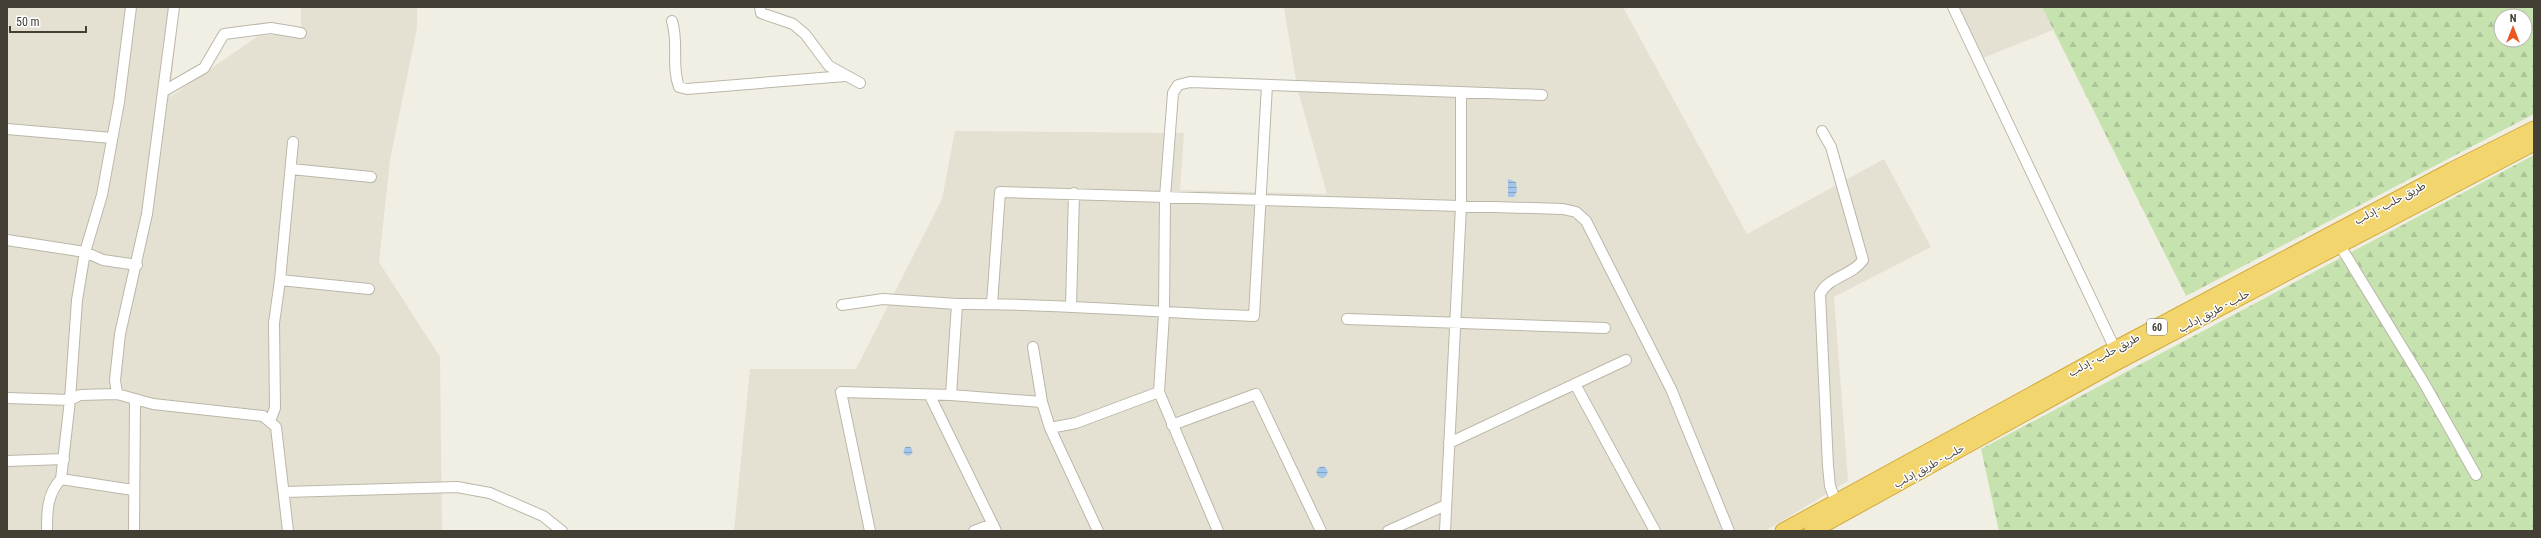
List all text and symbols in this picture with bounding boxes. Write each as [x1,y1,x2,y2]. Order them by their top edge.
scale bar [10,8,86,34]
north arrow [2493,8,2533,48]
text: N [2510,12,2517,25]
text: 50 m [16,15,40,29]
street label: طريق حلب - إدلب [2352,179,2428,228]
street label: حلب - طريق إدلب [2176,287,2253,336]
road number: 60 [2147,319,2167,335]
street label: طريق حلب - إدلب [2066,331,2142,380]
street label: حلب - طريق إدلب [1892,441,1967,492]

